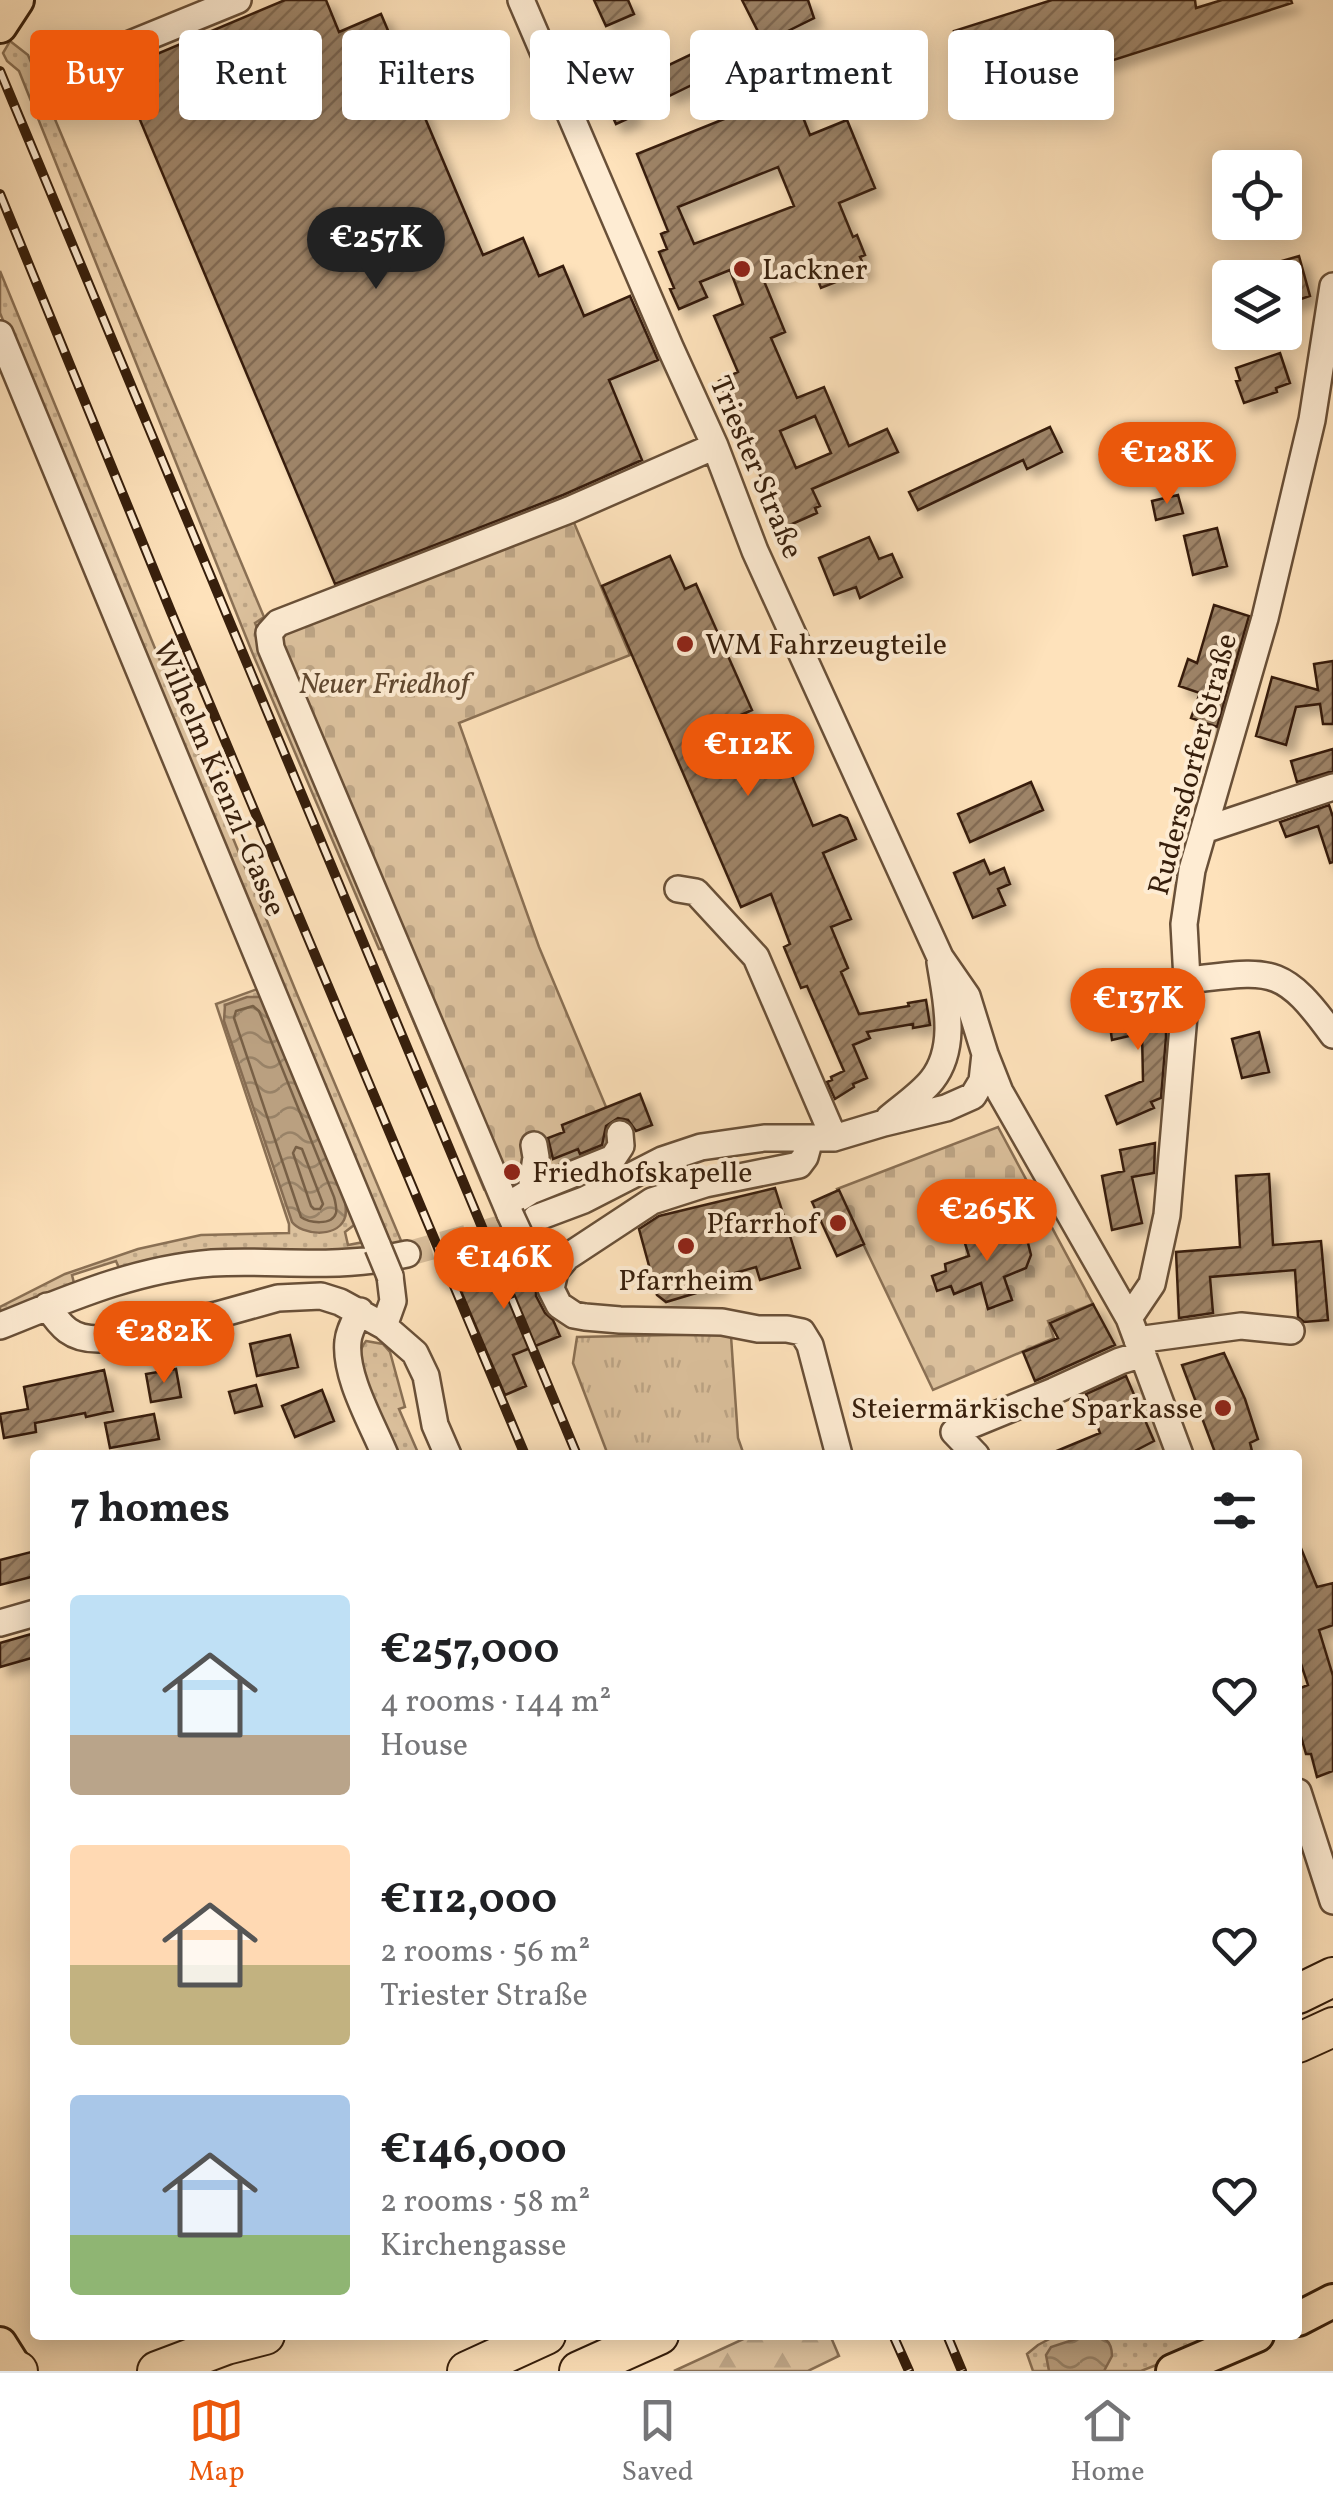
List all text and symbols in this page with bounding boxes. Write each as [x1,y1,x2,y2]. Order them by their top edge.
chip: Buy [30,30,159,120]
chip: Rent [179,30,322,120]
chip: Filters [342,30,510,120]
chip: New [530,30,670,120]
chip: Apartment [690,30,928,120]
chip: House [948,30,1114,120]
map controls [1212,150,1302,350]
button: locate [1212,150,1302,240]
pin: €257K [306,207,446,292]
text: €257K [329,217,423,261]
place label: Lackner [762,250,867,292]
marker: Lackner [731,258,753,280]
button: layers [1212,260,1302,350]
street label: Triester Straße [698,370,813,566]
pin: €128K [1097,422,1237,507]
text: €128K [1120,432,1214,476]
place label: WM Fahrzeugteile [705,625,947,667]
street label: Rudersdorfer Straße [1139,629,1249,900]
marker: WM Fahrzeugteile [674,633,696,655]
street label: Wilhelm Kienzl-Gasse [141,634,295,923]
park label: Neuer Friedhof [299,664,474,706]
pin: €112K [678,714,818,799]
text: €112K [703,724,793,768]
pin: €137K [1068,968,1208,1053]
text: €137K [1092,978,1184,1022]
place label: Friedhofskapelle [532,1153,752,1195]
marker: Friedhofskapelle [501,1161,523,1183]
pin: €265K [917,1179,1057,1264]
text: €265K [939,1189,1035,1233]
place label: Pfarrhof [706,1204,821,1246]
marker: Pfarrhof [827,1212,849,1234]
pin: €146K [434,1227,574,1312]
marker: Pfarrheim [675,1235,697,1257]
text: €146K [456,1237,552,1281]
place label: Pfarrheim [618,1261,754,1303]
pin: €282K [94,1301,234,1386]
text: €282K [115,1311,213,1355]
place label: Steiermärkische Sparkasse [851,1389,1203,1431]
marker: Steiermärkische Sparkasse [1212,1397,1234,1419]
text: 7 homes [70,1481,230,1540]
icon: filters [1207,1483,1262,1538]
text: €257,000 [380,1622,559,1681]
icon: home [150,1635,270,1755]
icon: heart [1207,1668,1262,1723]
text: 4 rooms · 144 m² [380,1681,611,1725]
text: House [380,1725,468,1769]
text: €112,000 [380,1872,557,1931]
icon: home [150,1885,270,2005]
icon: heart [1207,1918,1262,1973]
text: 2 rooms · 56 m² [380,1931,590,1975]
text: Triester Straße [380,1975,588,2019]
text: €146,000 [380,2122,567,2181]
icon: home [150,2135,270,2255]
icon: heart [1207,2168,1262,2223]
text: 2 rooms · 58 m² [380,2181,590,2225]
text: Kirchengasse [380,2225,566,2269]
tab: Map [188,2393,245,2492]
tab: Saved [621,2393,694,2492]
tab: Home [1070,2393,1145,2492]

